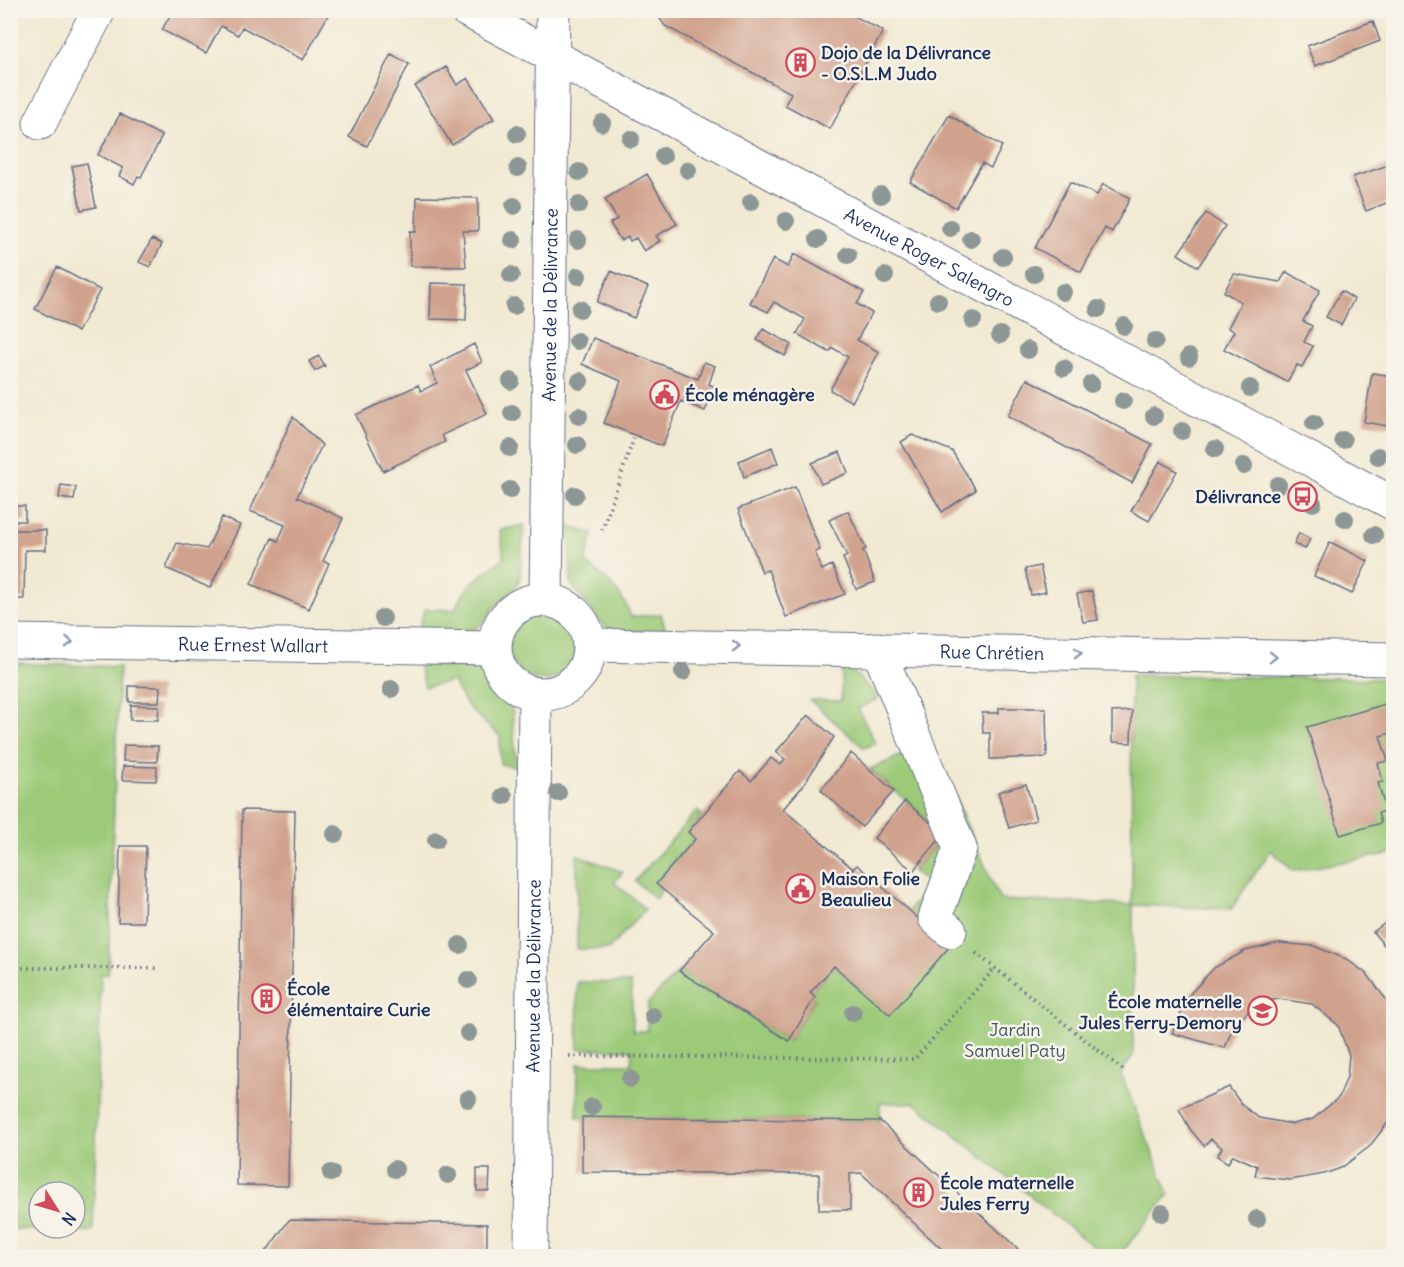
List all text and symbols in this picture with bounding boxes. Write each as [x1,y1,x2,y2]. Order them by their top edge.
place label: Dojo de la Délivrance - O.S.L.M Judo [821,41,991,85]
building icon: Dojo de la Délivrance - O.S.L.M Judo [784,46,816,78]
street label: Avenue Roger Salengro [840,202,1018,311]
street label: Avenue de la Délivrance [537,208,562,402]
public building icon: École ménagère [648,378,680,410]
place label: École ménagère [685,383,815,406]
bus stop icon: Délivrance [1286,480,1318,512]
place label: Délivrance [1195,485,1281,508]
street label: Rue Ernest Wallart [178,632,328,657]
one-way arrow [64,636,73,648]
one-way arrow [732,640,741,652]
street label: Rue Chrétien [939,640,1045,664]
one-way arrow [1074,647,1083,659]
one-way arrow [1269,651,1278,663]
place label: Maison Folie Beaulieu [821,867,920,911]
public building icon: Maison Folie Beaulieu [784,872,816,904]
street label: Avenue de la Délivrance [521,879,545,1073]
place label: École élémentaire Curie [287,977,431,1021]
building icon: École élémentaire Curie [250,982,282,1014]
place label: École maternelle Jules Ferry-Demory [1079,990,1242,1034]
school or university icon: École maternelle Jules Ferry-Demory [1247,995,1279,1027]
park label: Jardin Samuel Paty [964,1018,1066,1062]
place label: École maternelle Jules Ferry [940,1171,1075,1215]
building icon: École maternelle Jules Ferry [903,1176,935,1208]
north arrow [27,1180,87,1240]
text: N [58,1209,80,1229]

